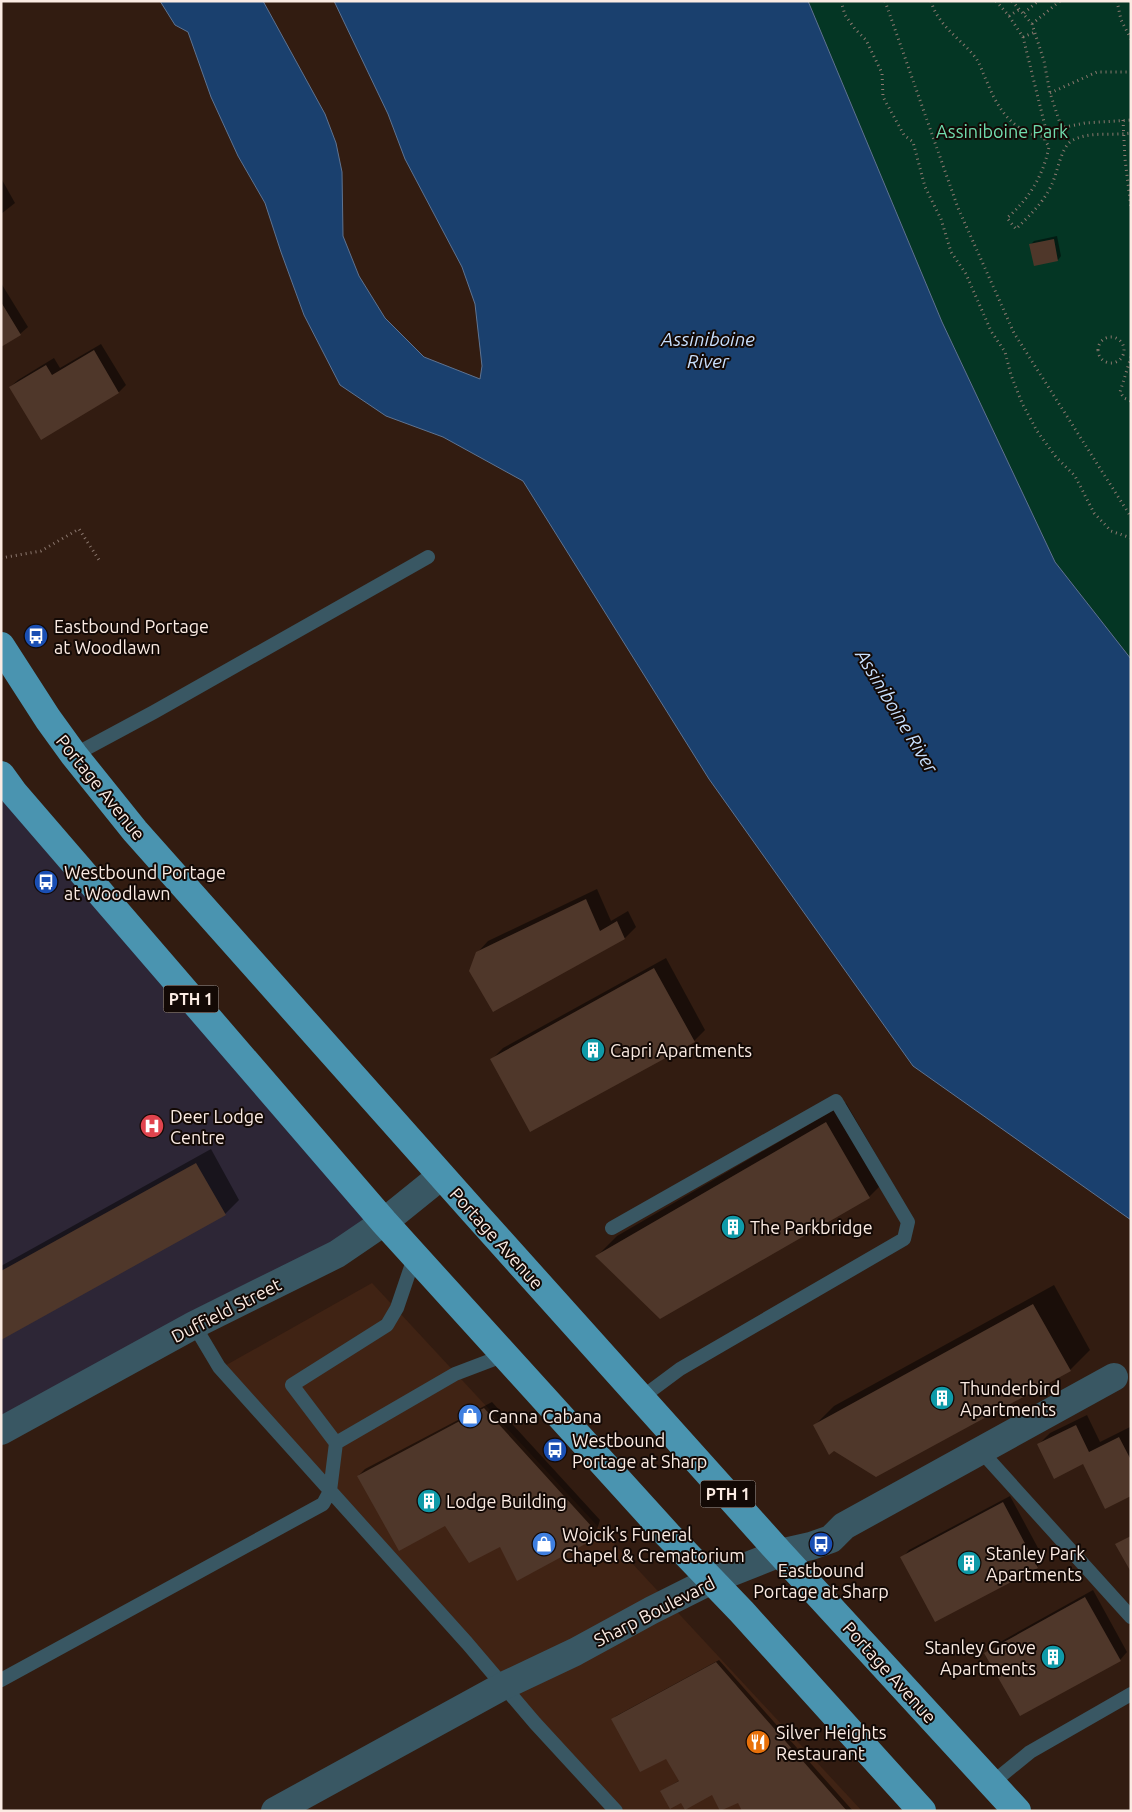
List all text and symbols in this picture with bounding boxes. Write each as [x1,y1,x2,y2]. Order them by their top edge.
park label: Assiniboine Park [936,121,1068,141]
water label: Assiniboine River [660,328,755,372]
place label: Eastbound Portage at Woodlawn [54,616,209,657]
bus stop icon: Eastbound Portage at Woodlawn [23,623,49,649]
water label: Assiniboine River [851,644,943,777]
street label: Portage Avenue [53,730,149,844]
place label: Westbound Portage at Woodlawn [64,862,226,903]
bus stop icon: Westbound Portage at Woodlawn [33,869,59,895]
road number: PTH 1 [164,986,218,1012]
building icon: Capri Apartments [580,1037,606,1063]
place label: Capri Apartments [610,1040,752,1060]
place label: Deer Lodge Centre [170,1106,264,1147]
hospital icon: Deer Lodge Centre [139,1113,165,1139]
street label: Portage Avenue [446,1183,548,1293]
building icon: The Parkbridge [720,1214,746,1240]
place label: The Parkbridge [750,1217,873,1237]
street label: Duffield Street [168,1274,284,1346]
place label: Thunderbird Apartments [960,1378,1060,1419]
building icon: Thunderbird Apartments [929,1385,955,1411]
shop icon: Canna Cabana [457,1403,483,1429]
place label: Canna Cabana [488,1406,602,1426]
place label: Westbound Portage at Sharp [572,1430,707,1471]
bus stop icon: Westbound Portage at Sharp [542,1437,568,1463]
road number: PTH 1 [700,1480,756,1508]
building icon: Lodge Building [416,1488,442,1514]
place label: Lodge Building [446,1491,567,1511]
place label: Wojcik's Funeral Chapel & Crematorium [562,1524,745,1565]
shop icon: Wojcik's Funeral Chapel & Crematorium [531,1531,557,1557]
bus stop icon: Eastbound Portage at Sharp [808,1531,834,1557]
place label: Stanley Park Apartments [986,1543,1085,1584]
building icon: Stanley Park Apartments [956,1550,982,1576]
place label: Eastbound Portage at Sharp [753,1560,889,1601]
street label: Sharp Boulevard [590,1572,718,1650]
street label: Portage Avenue [839,1617,941,1727]
place label: Stanley Grove Apartments [925,1637,1036,1678]
building icon: Stanley Grove Apartments [1040,1644,1066,1670]
place label: Silver Heights Restaurant [776,1722,887,1763]
restaurant icon: Silver Heights Restaurant [745,1729,771,1755]

